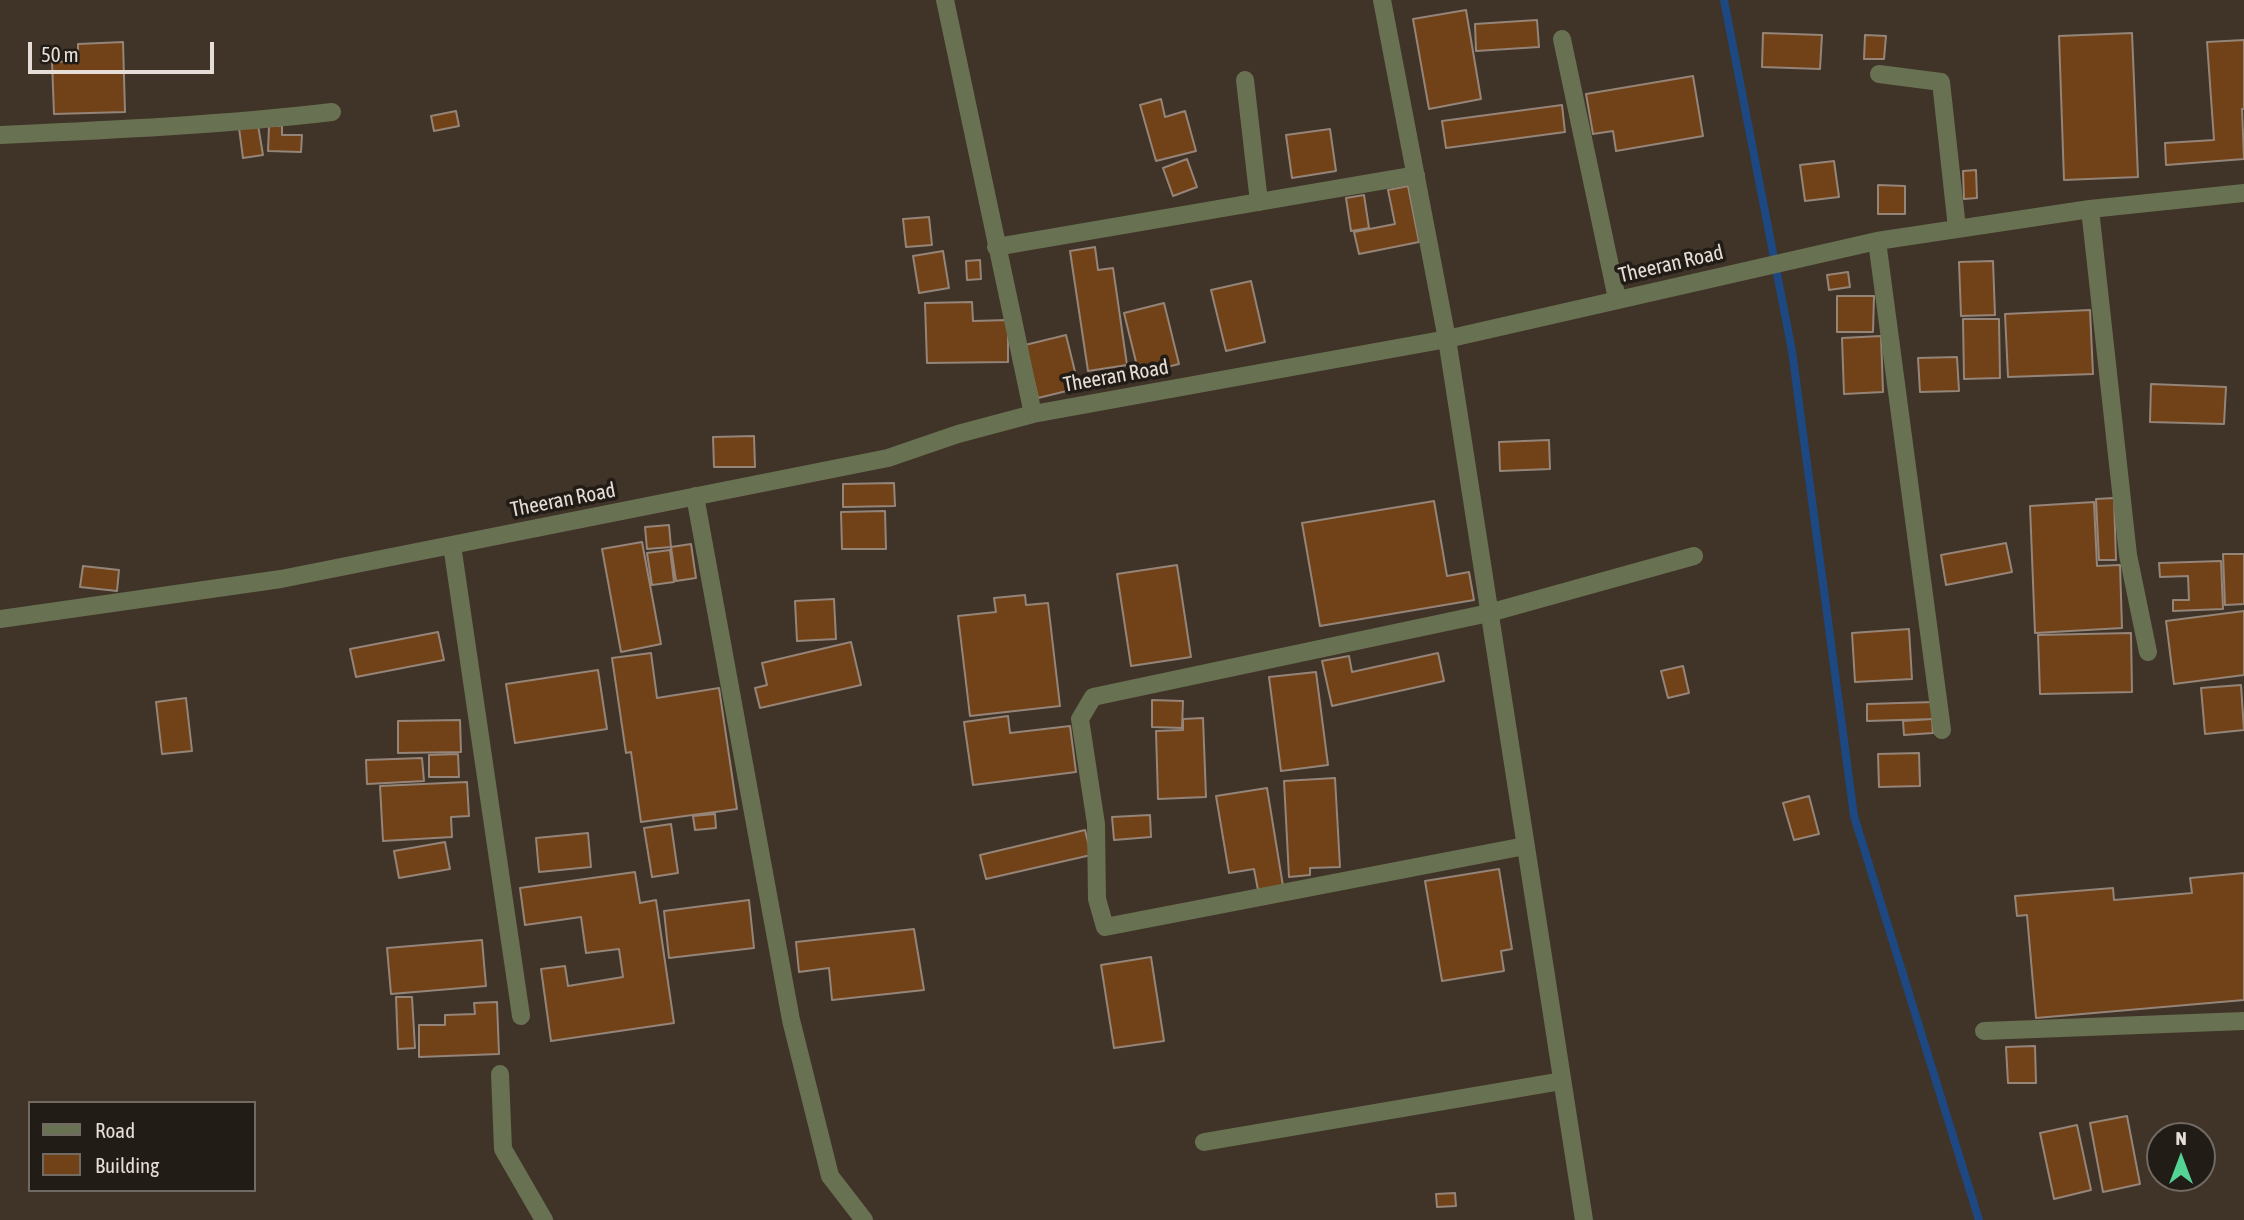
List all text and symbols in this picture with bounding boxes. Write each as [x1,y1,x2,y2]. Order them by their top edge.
scale bar [32,28,217,72]
text: 50 m [41,42,79,66]
street label: Theeran Road [1616,240,1726,288]
street label: Theeran Road [1061,354,1171,398]
street label: Theeran Road [508,477,618,523]
legend [28,1101,256,1192]
text: Road [95,1118,135,1142]
north arrow [2146,1122,2216,1192]
text: N [2175,1127,2187,1149]
text: Building [95,1153,159,1177]

